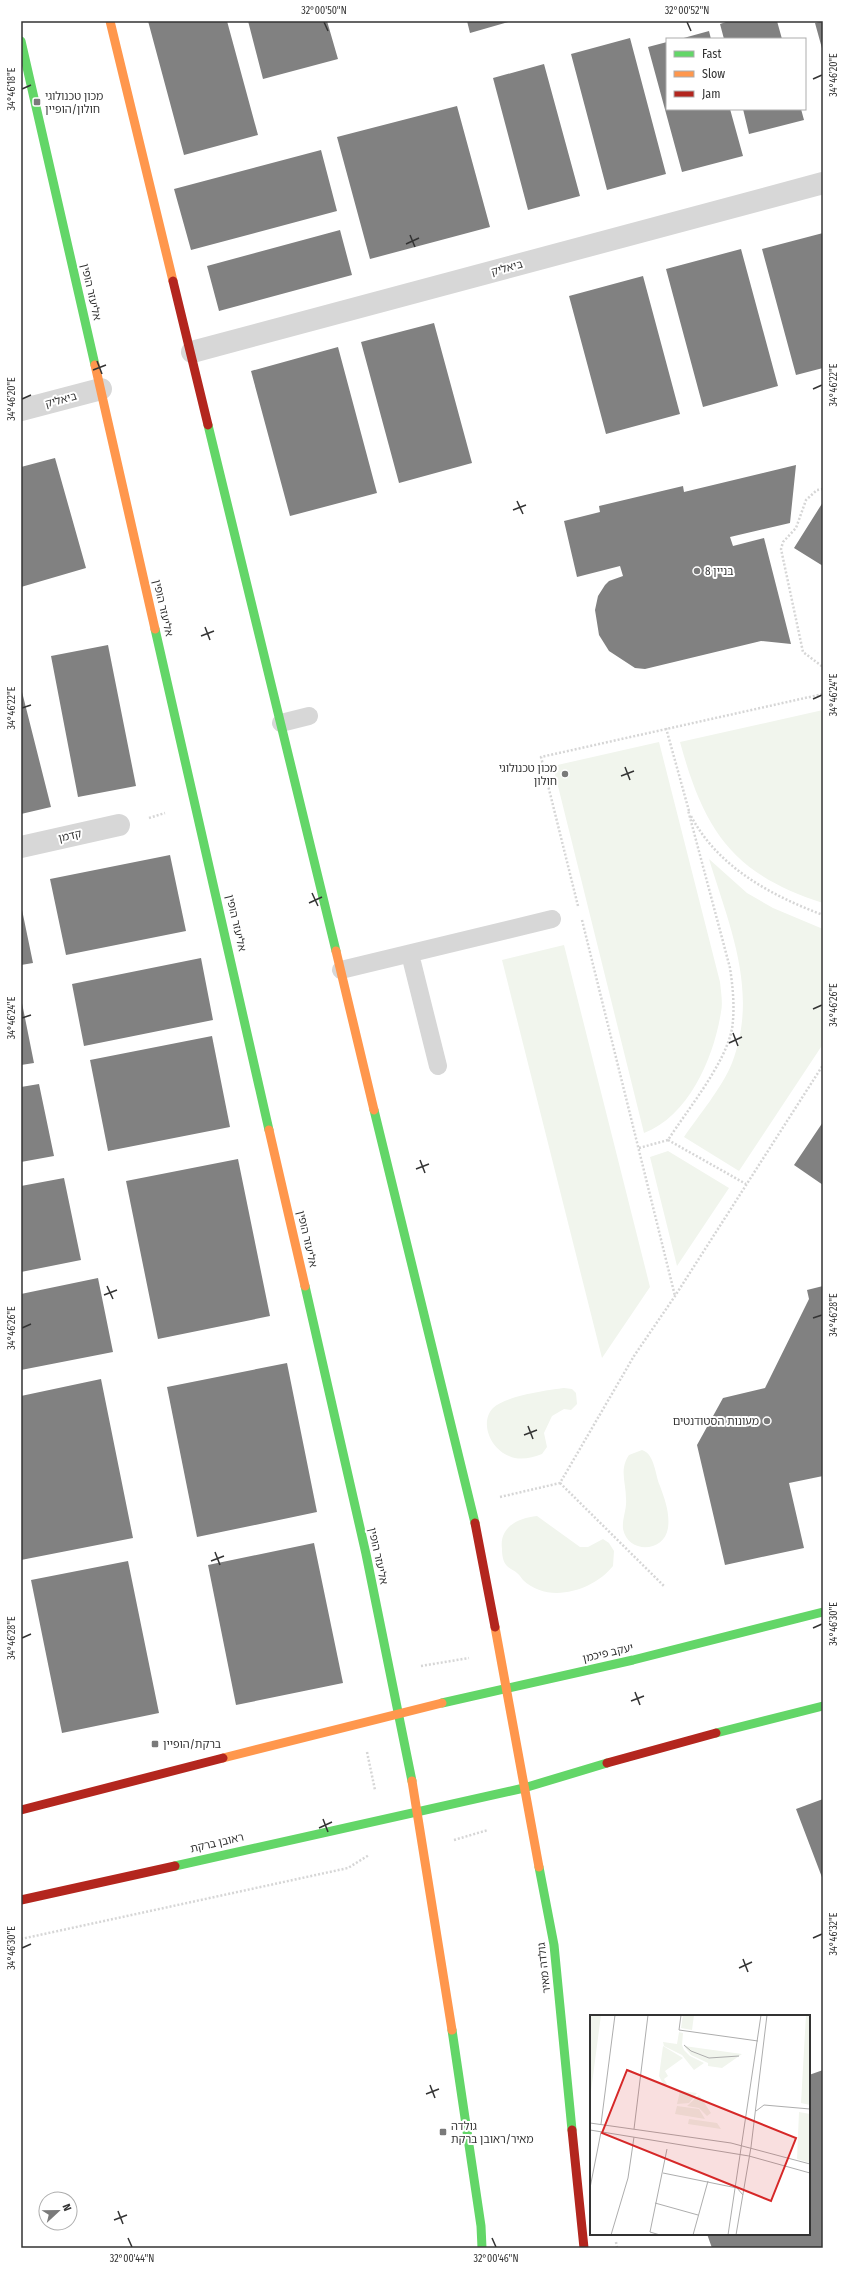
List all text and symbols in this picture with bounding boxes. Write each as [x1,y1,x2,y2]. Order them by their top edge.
text: 32°00'50"N [301,5,347,17]
text: 32°00'52"N [665,5,709,17]
legend [666,38,806,110]
text: Fast [702,47,721,61]
text: 34°46'20"E [828,53,840,97]
text: 34°46'18"E [6,67,18,110]
text: Slow [702,67,725,81]
text: Jam [702,87,720,101]
place label: מכון טכנולוגי חולון/הופיין [45,90,103,116]
marker: מכון טכנולוגי חולון/הופיין [32,97,42,107]
street label: ביאליק [490,258,524,278]
street label: אליעזר הופין [78,262,104,322]
text: 34°46'22"E [828,363,840,406]
text: 34°46'20"E [6,377,18,421]
street label: ביאליק [44,390,78,410]
place label: בניין 8 [705,565,734,578]
marker: בניין 8 [692,566,702,576]
street label: אליעזר הופין [150,578,176,638]
text: 34°46'24"E [828,673,840,716]
text: 34°46'22"E [6,686,18,729]
place label: מכון טכנולוגי חולון [499,762,557,788]
marker: מכון טכנולוגי חולון [560,769,570,779]
street label: קדמן [57,827,83,845]
street label: אליעזר הופין [223,893,249,953]
text: 34°46'26"E [828,983,840,1027]
text: 34°46'24"E [6,996,18,1039]
street label: אליעזר הופין [294,1209,320,1269]
text: 34°46'28"E [828,1293,840,1337]
text: 34°46'26"E [6,1306,18,1350]
place label: מעונות הסטודנטים [673,1415,759,1428]
marker: מעונות הסטודנטים [762,1416,772,1426]
street label: אליעזר הופין [366,1526,390,1586]
text: 34°46'30"E [828,1602,840,1646]
text: 34°46'28"E [6,1616,18,1660]
street label: יעקב פיכמן [581,1641,635,1665]
place label: ברקת/הופיין [163,1738,221,1751]
marker: ברקת/הופיין [150,1739,160,1749]
street label: ראובן ברקת [189,1831,245,1855]
text: 34°46'32"E [828,1912,840,1955]
text: 34°46'30"E [6,1926,18,1970]
street label: גולדה מאיר [535,1942,553,1994]
inset map [590,2015,810,2235]
place label: גולדה מאיר/ראובן ברקת [451,2120,534,2146]
marker: גולדה מאיר/ראובן ברקת [438,2127,448,2137]
north arrow [38,2191,78,2231]
text: N [60,2202,74,2213]
text: 32°00'44"N [110,2253,154,2265]
text: 32°00'46"N [474,2253,518,2265]

